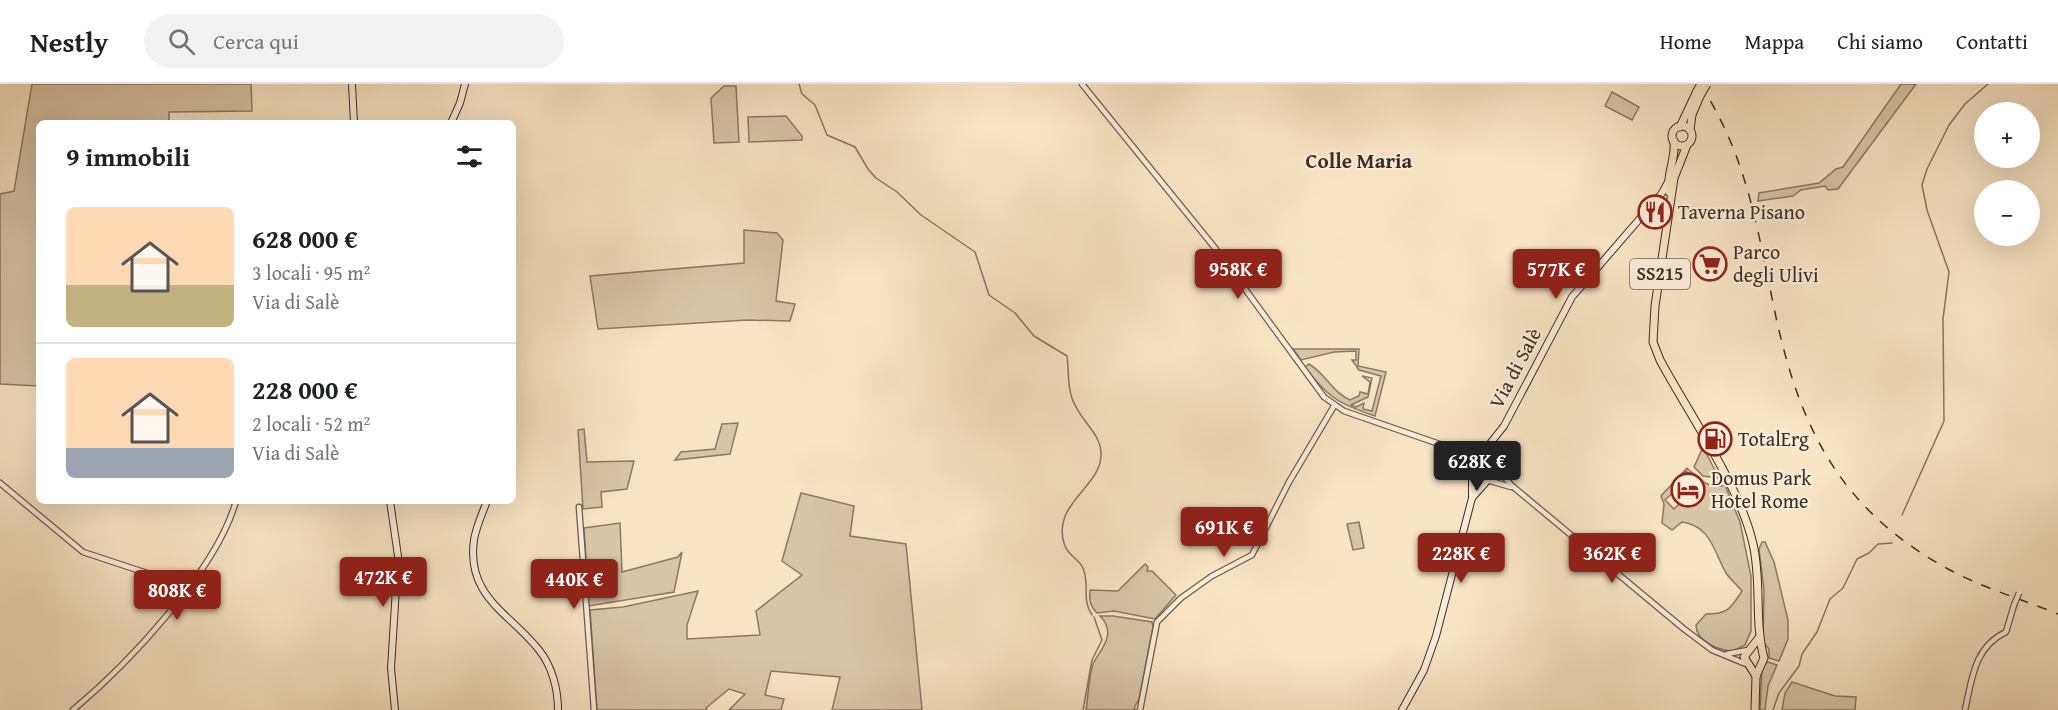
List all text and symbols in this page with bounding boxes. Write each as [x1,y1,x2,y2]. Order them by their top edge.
search box [144,14,564,68]
text: Nestly [30,21,108,62]
icon: search [165,25,198,58]
text: Cerca qui [213,25,299,57]
text: Home [1660,26,1712,57]
text: Mappa [1745,26,1804,57]
text: Chi siamo [1837,26,1923,57]
text: Contatti [1956,26,2028,57]
map controls [1974,102,2040,246]
button: + [1974,102,2040,168]
text: 9 immobili [66,137,190,176]
icon: filters [453,140,486,173]
district label: Colle Maria [1306,145,1413,176]
button: − [1974,180,2040,246]
restaurant icon: Taverna Pisano [1637,194,1673,230]
place label: Taverna Pisano [1678,197,1805,226]
text: 628 000 € [252,219,358,258]
icon: home [114,231,186,303]
place label: Parco degli Ulivi [1733,237,1819,289]
supermarket icon: Parco degli Ulivi [1692,246,1728,282]
pin: 958K € [1189,249,1287,300]
pin: 577K € [1507,249,1605,300]
text: 958K € [1209,254,1267,283]
text: 577K € [1527,254,1585,283]
text: 3 locali · 95 m² [252,258,370,287]
road number: SS215 [1630,259,1690,289]
text: Via di Salè [252,287,339,316]
street label: Via di Salè [1481,322,1548,413]
text: 228 000 € [252,370,358,409]
icon: home [114,382,186,454]
text: 2 locali · 52 m² [252,409,370,438]
fuel station icon: TotalErg [1697,421,1733,457]
place label: TotalErg [1738,424,1809,453]
text: Via di Salè [252,438,339,467]
pin: 628K € [1428,441,1526,492]
text: 628K € [1448,446,1506,475]
place label: Domus Park Hotel Rome [1711,463,1812,515]
hotel icon: Domus Park Hotel Rome [1670,472,1706,508]
pin: 691K € [1175,507,1273,558]
text: 691K € [1195,512,1253,541]
pin: 228K € [1412,533,1510,584]
pin: 362K € [1563,533,1661,584]
text: 228K € [1432,538,1490,567]
text: 362K € [1583,538,1641,567]
pin: 472K € [334,557,432,608]
pin: 440K € [525,559,623,610]
text: 472K € [354,562,412,591]
text: 440K € [545,564,603,593]
pin: 808K € [128,570,226,621]
text: 808K € [148,575,206,604]

